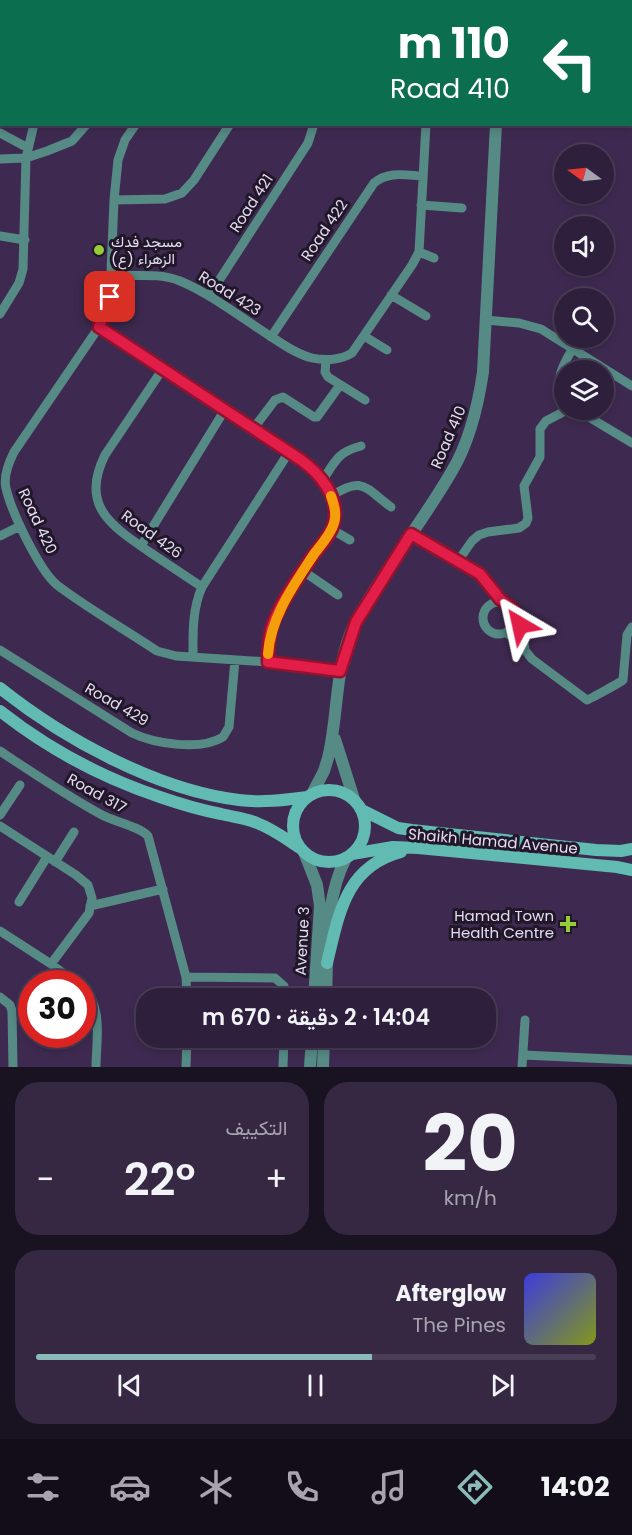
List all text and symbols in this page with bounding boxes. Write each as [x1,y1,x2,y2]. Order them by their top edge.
text: 110 m [398,14,510,73]
icon: left [531,24,609,102]
text: Road 410 [390,70,510,107]
north arrow [554,144,614,204]
map controls [554,144,614,420]
street label: Road 421 [224,170,278,236]
street label: Road 422 [296,195,352,265]
button: sound [554,216,614,276]
place label: مسجد فدك الزهراء (ع) [111,231,182,270]
marker: مسجد فدك الزهراء (ع) [92,243,106,257]
street label: Road 423 [195,266,265,320]
pin [84,271,135,322]
icon: arrive [93,280,126,313]
button: search [554,288,614,348]
button: layers [554,360,614,420]
street label: Road 410 [425,402,471,472]
street label: Road 420 [14,485,62,557]
street label: Road 426 [117,505,187,563]
position arrow [488,593,552,657]
street label: Road 429 [81,677,153,731]
street label: Road 317 [64,768,130,818]
street label: Shaikh Hamad Avenue [407,823,579,859]
place label: Hamad Town Health Centre [451,905,554,943]
street label: Avenue 3 [290,906,314,976]
marker: Hamad Town Health Centre [559,915,577,933]
speed limit sign: 30 [18,970,96,1048]
text: 14:04 · 2 دقيقة · 670 m [202,1002,430,1033]
text: 20 [423,1089,518,1198]
text: التكييف [225,1114,288,1142]
text: 22° [124,1148,195,1211]
text: − [36,1156,54,1203]
text: + [265,1156,288,1203]
text: km/h [444,1184,497,1212]
text: Afterglow [395,1278,506,1309]
text: The Pines [413,1311,506,1339]
icon: previous [113,1369,146,1402]
icon: pause [299,1369,332,1402]
icon: next [486,1369,519,1402]
icon: filters [22,1466,64,1508]
icon: car [109,1466,151,1508]
icon: climate [195,1466,237,1508]
icon: phone [281,1466,323,1508]
icon: music [368,1466,410,1508]
icon: directions [454,1466,496,1508]
text: 14:02 [541,1468,610,1505]

